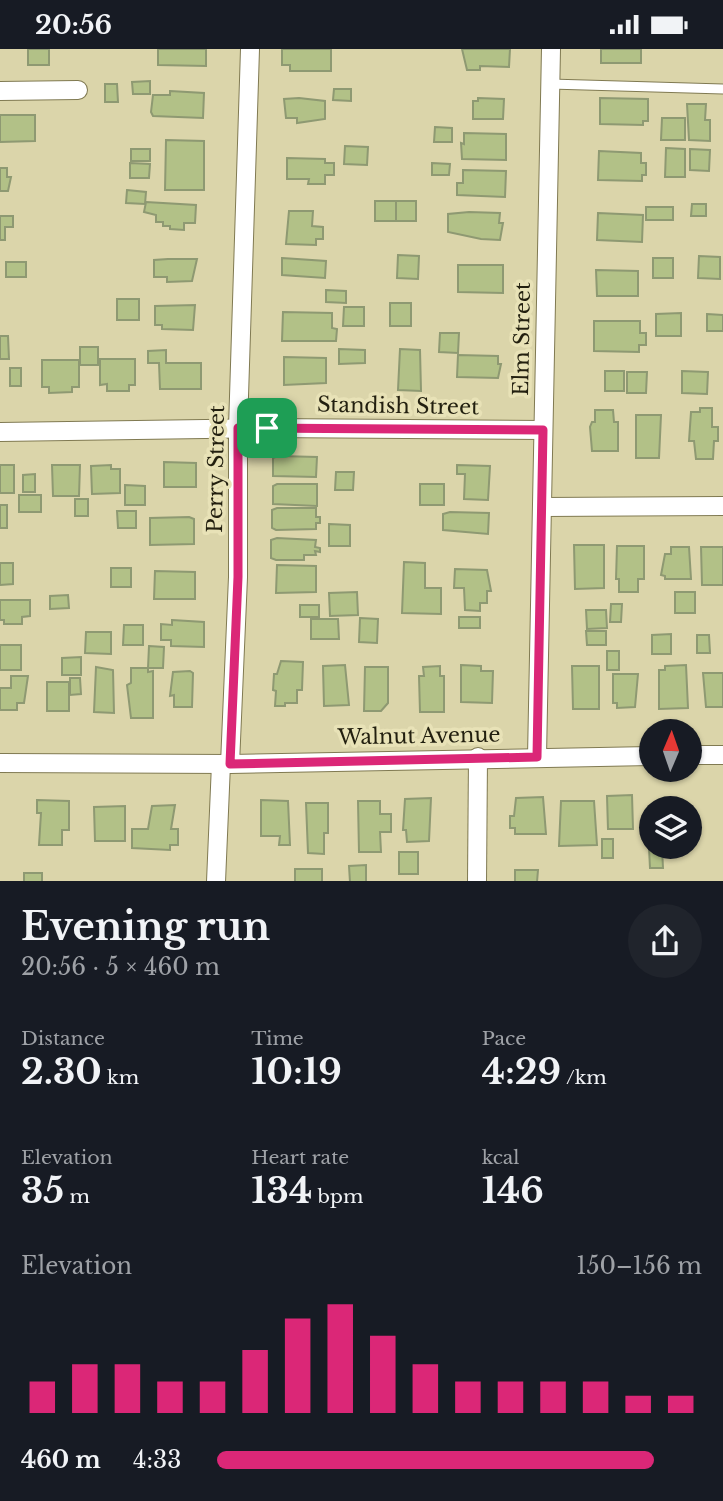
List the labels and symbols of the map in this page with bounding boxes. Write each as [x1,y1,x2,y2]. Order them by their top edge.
street label: Elm Street [508,282,536,396]
street label: Standish Street [317,392,479,420]
pin [237,398,297,458]
street label: Perry Street [202,405,230,533]
north arrow [639,719,702,782]
street label: Walnut Avenue [336,722,501,750]

